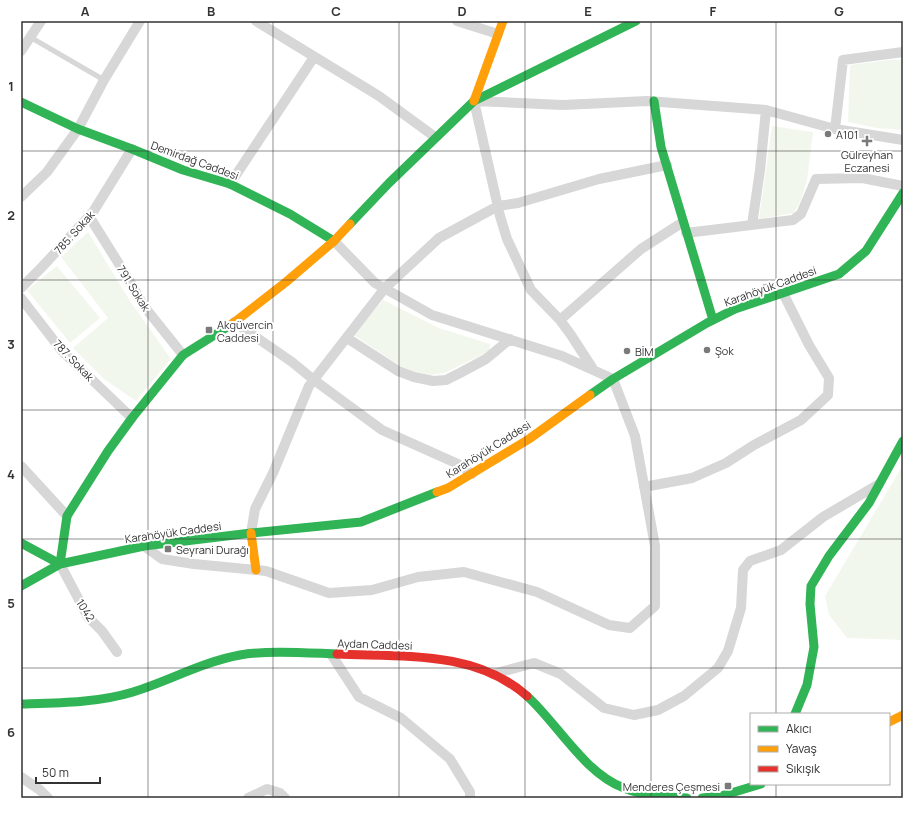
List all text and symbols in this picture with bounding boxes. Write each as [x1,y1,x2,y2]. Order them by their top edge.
text: A [81,2,90,20]
text: B [207,2,215,20]
text: C [331,2,341,20]
text: D [457,2,467,20]
text: E [584,2,592,20]
text: F [710,2,717,20]
text: G [834,2,844,20]
text: 1 [8,77,14,95]
place label: A101 [836,127,858,142]
marker: A101 [823,129,833,139]
marker: Gülreyhan Eczanesi [862,136,872,146]
street label: Demirdağ Caddesi [149,137,241,183]
place label: Gülreyhan Eczanesi [841,147,893,175]
text: 2 [7,206,15,224]
street label: 785. Sokak [51,207,98,257]
street label: 791. Sokak [114,262,154,314]
street label: Karahöyük Caddesi [722,262,818,310]
place label: Akgüvercin Caddesi [217,317,273,345]
marker: Akgüvercin Caddesi [204,325,214,335]
text: 3 [7,335,15,353]
street label: 787. Sokak [51,336,98,384]
place label: Şok [715,343,734,358]
place label: BİM [635,344,654,359]
marker: Şok [702,345,712,355]
marker: BİM [622,346,632,356]
street label: Karahöyük Caddesi [443,417,533,481]
text: 4 [7,465,15,483]
street label: Karahöyük Caddesi [124,518,222,546]
place label: Seyrani Durağı [176,542,249,557]
marker: Seyrani Durağı [163,544,173,554]
text: 5 [7,594,15,612]
street label: 1042 [73,596,99,624]
street label: Aydan Caddesi [337,635,413,653]
legend [750,713,890,785]
text: Akıcı [786,720,812,737]
text: 6 [7,723,15,741]
text: Yavaş [786,740,817,757]
scale bar [36,759,100,785]
text: Sıkışık [786,760,821,777]
text: 50 m [42,764,69,781]
place label: Menderes Çeşmesi [623,779,720,794]
marker: Menderes Çeşmesi [723,781,733,791]

